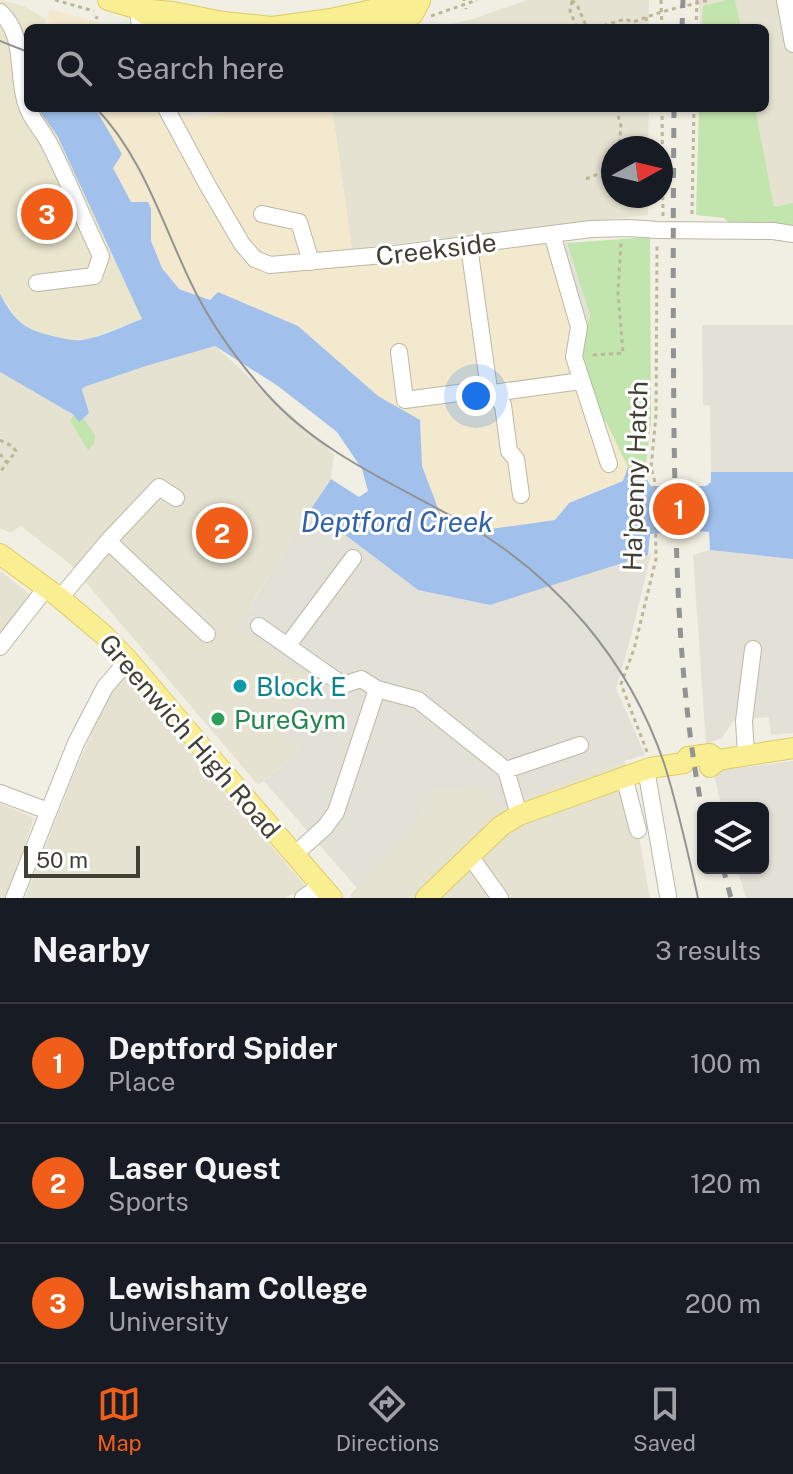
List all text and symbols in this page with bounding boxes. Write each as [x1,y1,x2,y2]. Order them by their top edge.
search box [24,24,769,112]
icon: search [52,46,96,90]
text: Search here [116,50,284,86]
north arrow [601,136,673,208]
pin: 3 [21,184,73,244]
street label: Creekside [374,226,498,272]
your location [456,376,496,416]
street label: Ha'penny Hatch [616,380,654,572]
pin: 1 [653,479,705,539]
pin: 2 [196,503,248,563]
water label: Deptford Creek [301,505,493,538]
street label: Greenwich High Road [93,628,287,844]
place label: Block E [256,671,346,702]
marker: Block E [231,677,249,695]
place label: PureGym [234,704,346,735]
marker: PureGym [209,710,227,728]
map controls [697,802,769,874]
button: layers [697,802,769,874]
scale bar [24,842,140,878]
text: 50 m [36,847,88,873]
text: Nearby [32,930,150,970]
text: 3 results [655,935,761,966]
text: Deptford Spider [108,1030,338,1066]
text: 1 [52,1048,64,1079]
text: 100 m [690,1048,761,1079]
text: Place [108,1066,175,1097]
text: Laser Quest [108,1150,281,1186]
text: 2 [50,1168,66,1199]
text: 120 m [690,1168,761,1199]
text: Sports [108,1186,189,1217]
text: Lewisham College [108,1270,368,1306]
text: 3 [49,1288,67,1319]
text: 200 m [685,1288,761,1319]
text: University [108,1306,229,1337]
tab: Map [97,1382,142,1456]
tab: Directions [336,1382,439,1456]
tab: Saved [633,1382,696,1456]

